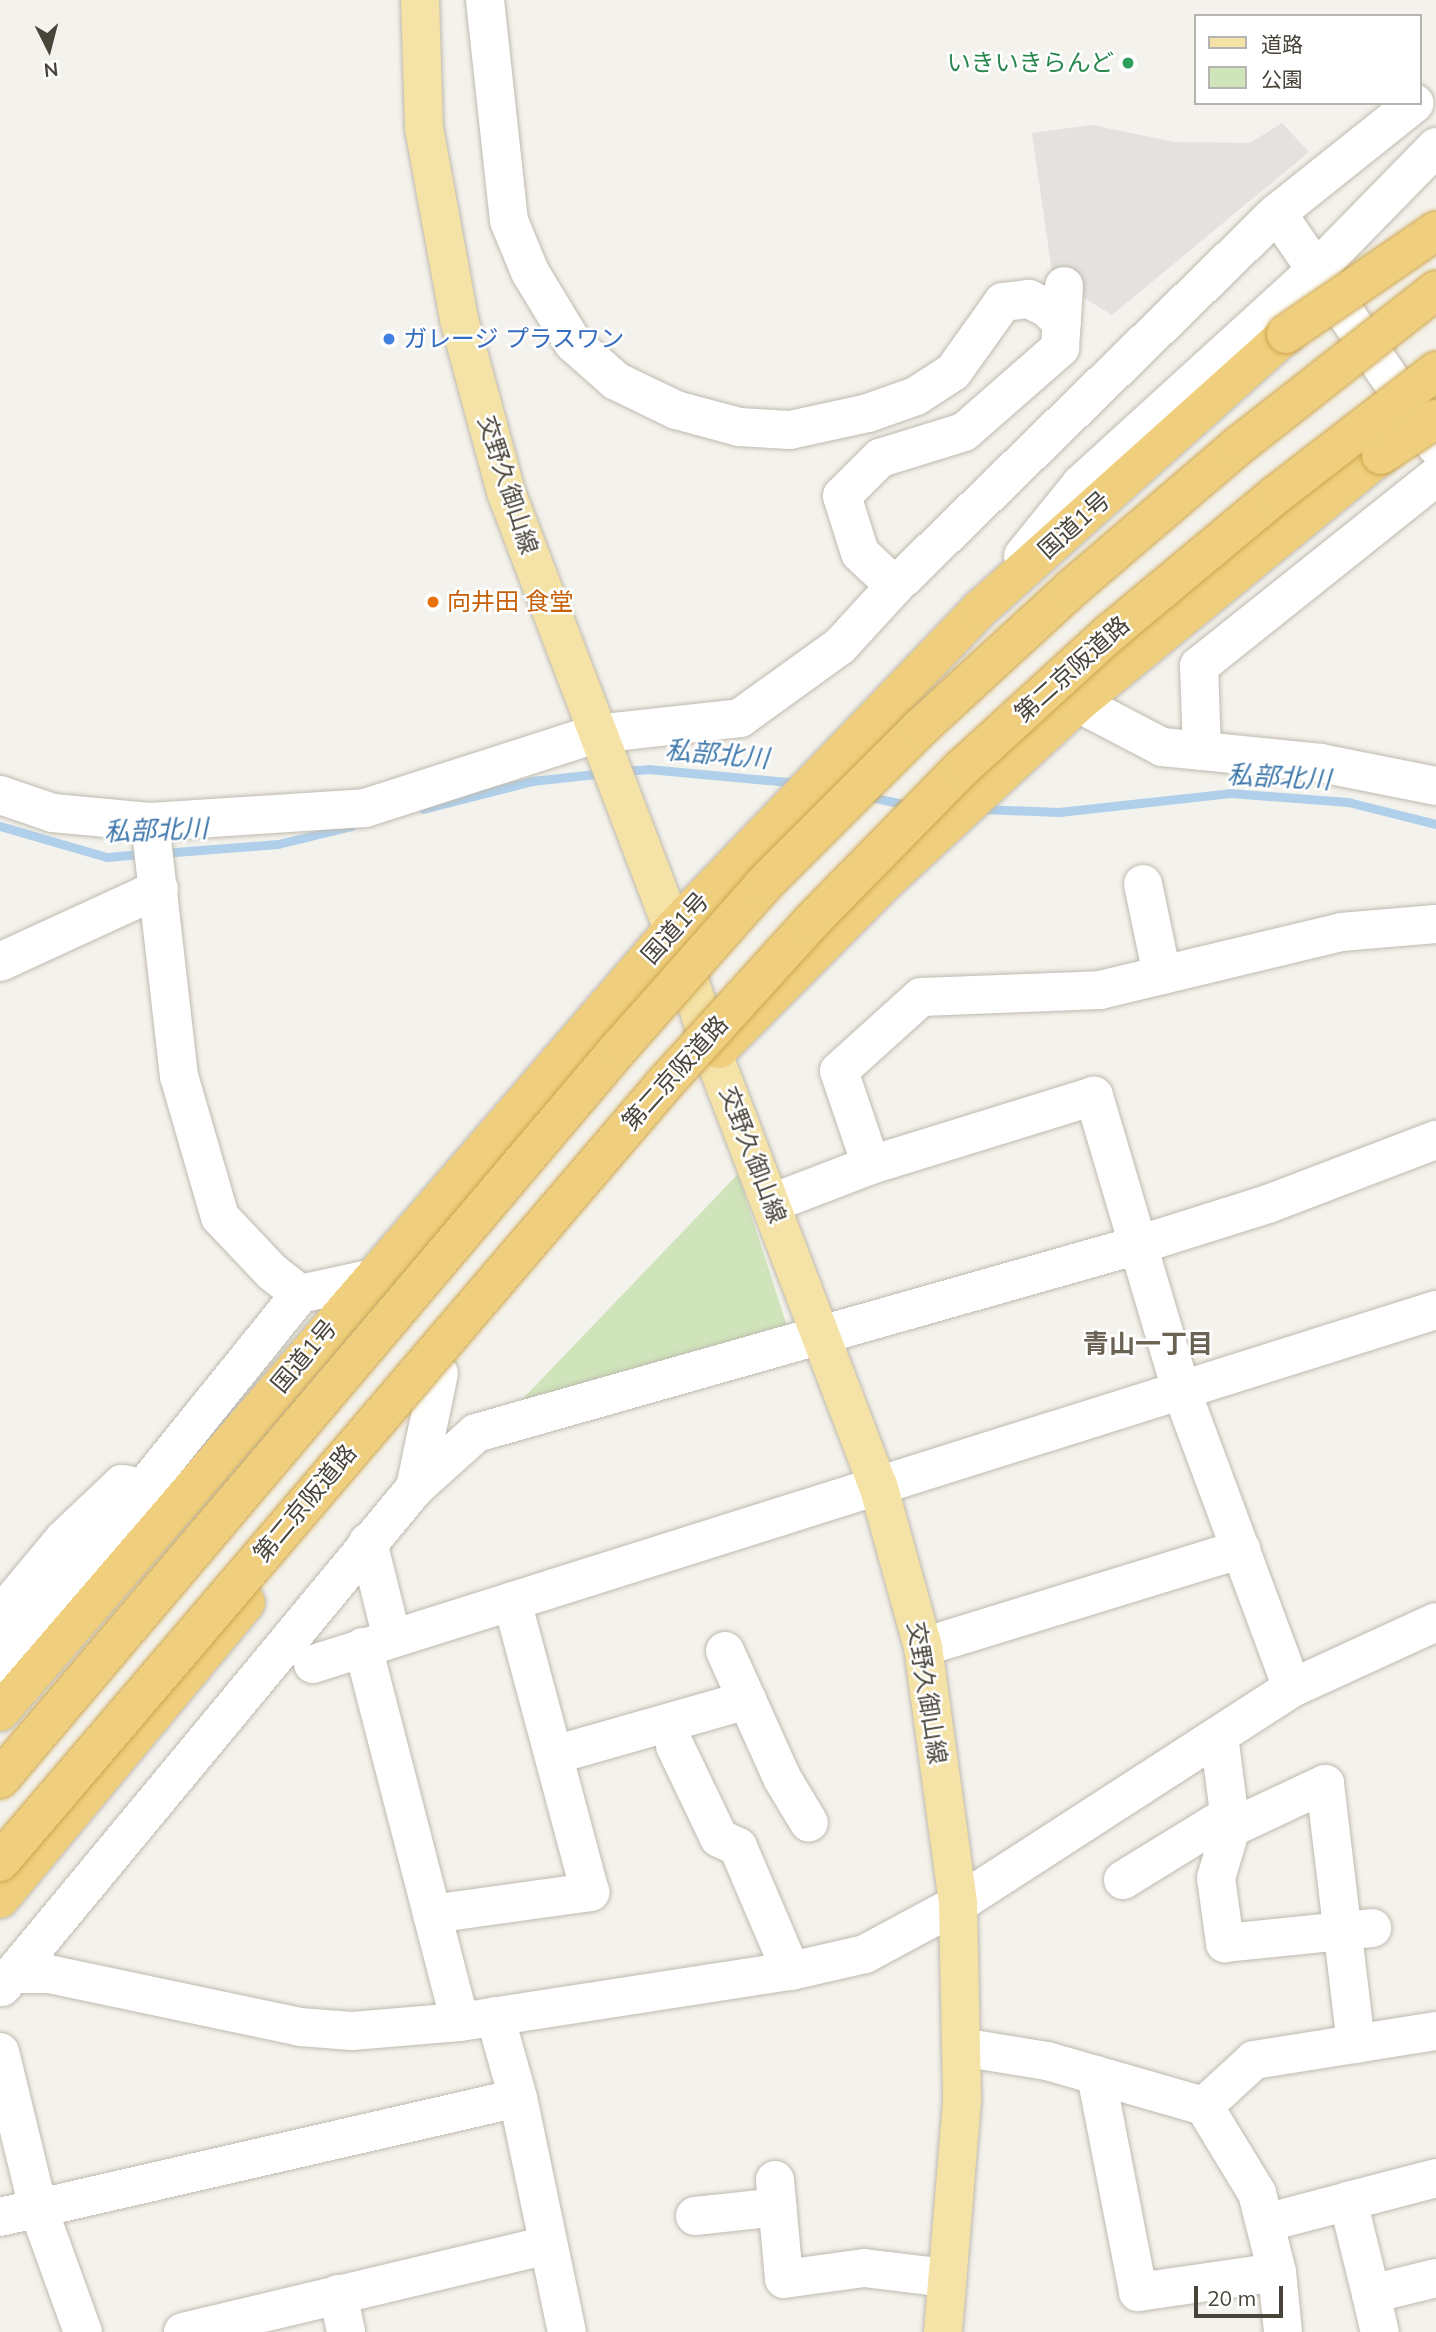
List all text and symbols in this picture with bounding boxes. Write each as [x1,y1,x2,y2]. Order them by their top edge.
north arrow [14,14,84,84]
legend [1194,14,1422,105]
text: 道路 [1261,31,1303,57]
place label: いきいきらんど [946,49,1114,77]
marker: いきいきらんど [1120,55,1136,71]
text: N [43,57,60,83]
text: 公園 [1261,66,1303,92]
place label: ガレージ プラスワン [403,325,625,353]
marker: ガレージ プラスワン [381,331,397,347]
street label: 交野久御山線 [472,412,544,558]
street label: 国道1号 [1032,485,1116,565]
place label: 向井田 食堂 [447,588,573,616]
marker: 向井田 食堂 [425,594,441,610]
street label: 第二京阪道路 [1009,610,1135,728]
water label: 私部北川 [664,734,770,774]
water label: 私部北川 [1226,759,1332,795]
water label: 私部北川 [103,813,209,847]
street label: 国道1号 [635,886,715,970]
street label: 第二京阪道路 [616,1010,734,1136]
street label: 交野久御山線 [714,1083,792,1227]
street label: 国道1号 [265,1314,343,1398]
district label: 青山一丁目 [1083,1328,1213,1360]
street label: 第二京阪道路 [248,1439,362,1567]
street label: 交野久御山線 [902,1620,952,1766]
scale bar [1198,2272,1287,2316]
text: 20 m [1207,2285,1256,2311]

